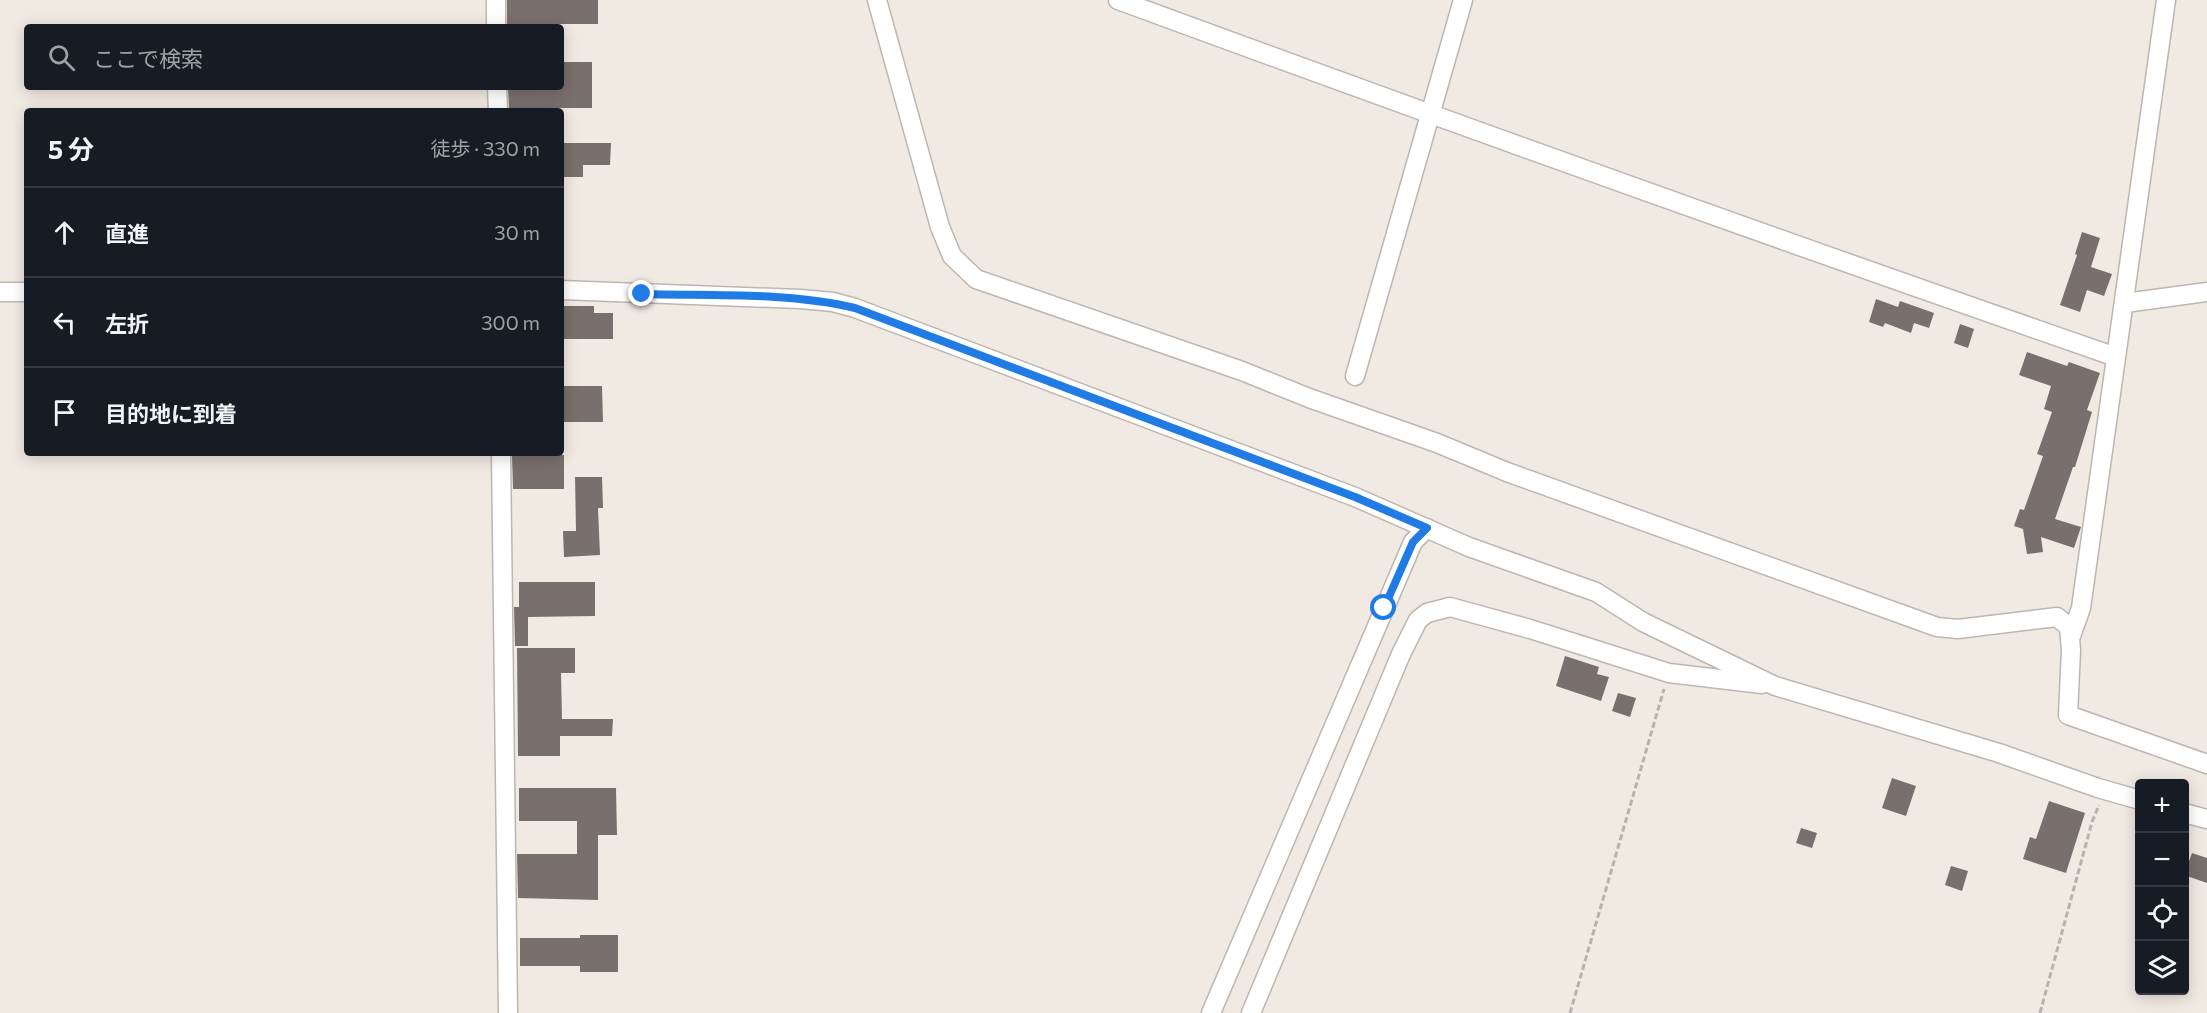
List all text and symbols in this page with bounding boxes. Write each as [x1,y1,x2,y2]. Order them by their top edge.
search box [24,24,564,90]
icon: search [45,41,78,74]
text: ここで検索 [93,45,203,72]
text: 5 分 [48,133,94,164]
text: 徒歩 · 330 m [431,136,540,160]
icon: ahead [48,216,81,249]
text: 直進 [105,220,149,247]
text: 30 m [494,220,540,244]
route end [628,280,654,306]
icon: left [48,306,81,339]
text: 左折 [105,310,149,337]
text: 300 m [481,310,540,334]
icon: arrive [48,396,81,429]
text: 目的地に到着 [105,400,237,427]
route start [1370,594,1396,620]
map controls [2135,779,2189,995]
button: + [2135,779,2189,833]
button: − [2135,833,2189,887]
button: locate [2135,887,2189,941]
button: layers [2135,941,2189,995]

